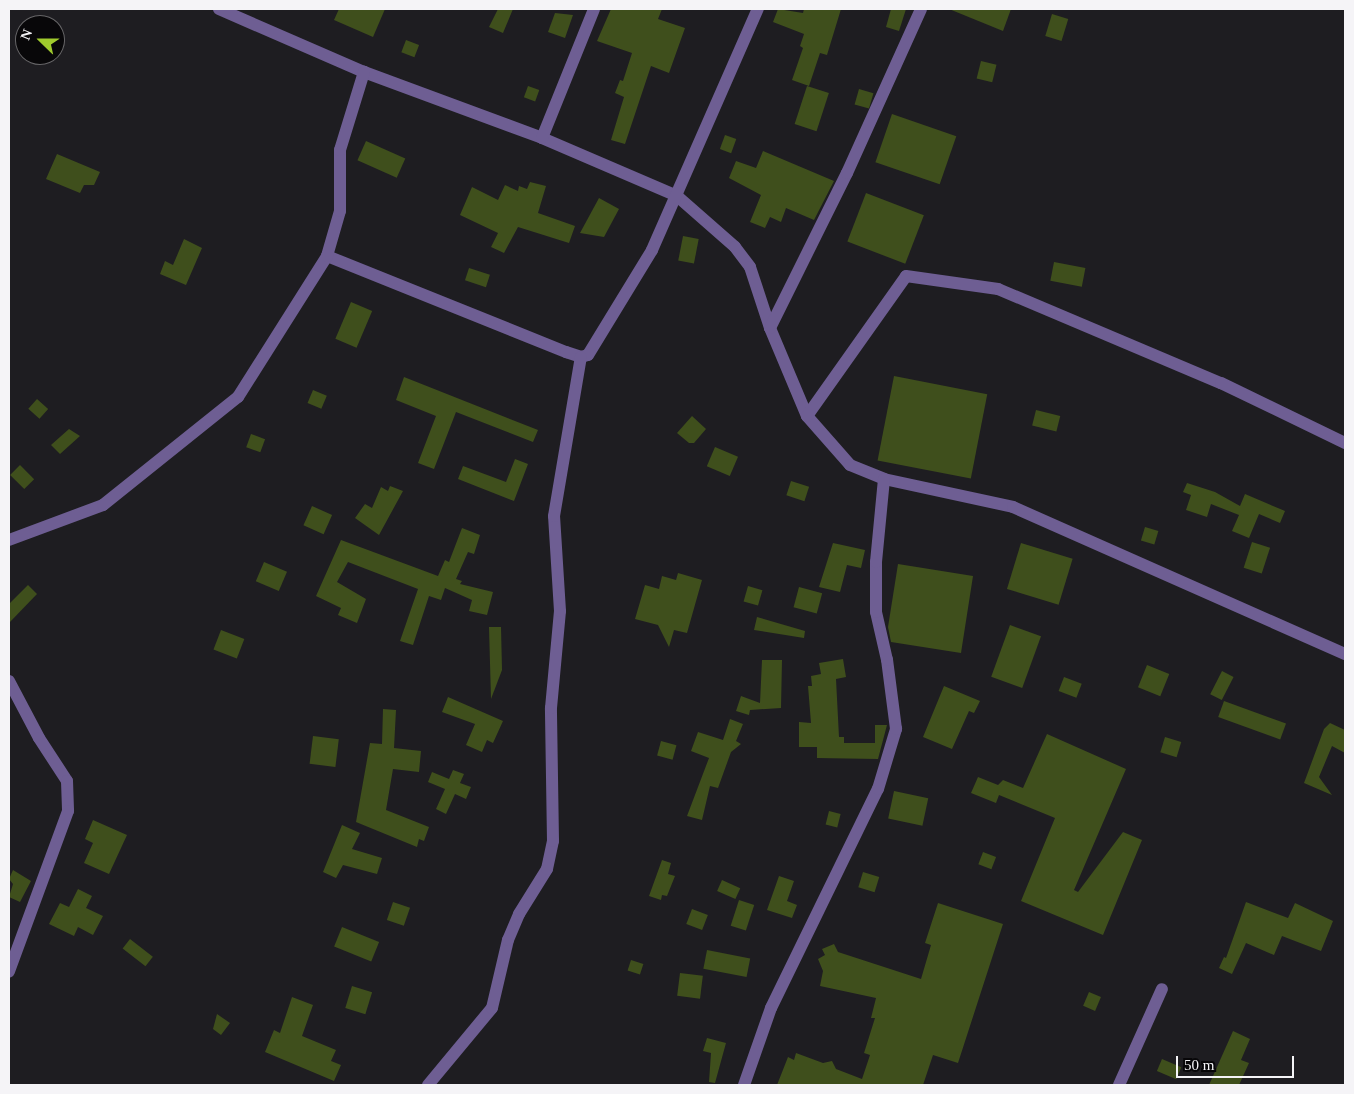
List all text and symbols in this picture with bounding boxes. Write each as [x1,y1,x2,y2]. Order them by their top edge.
north arrow [15,15,65,65]
text: N [18,27,35,42]
scale bar [1179,1046,1296,1078]
text: 50 m [1184,1057,1214,1073]

